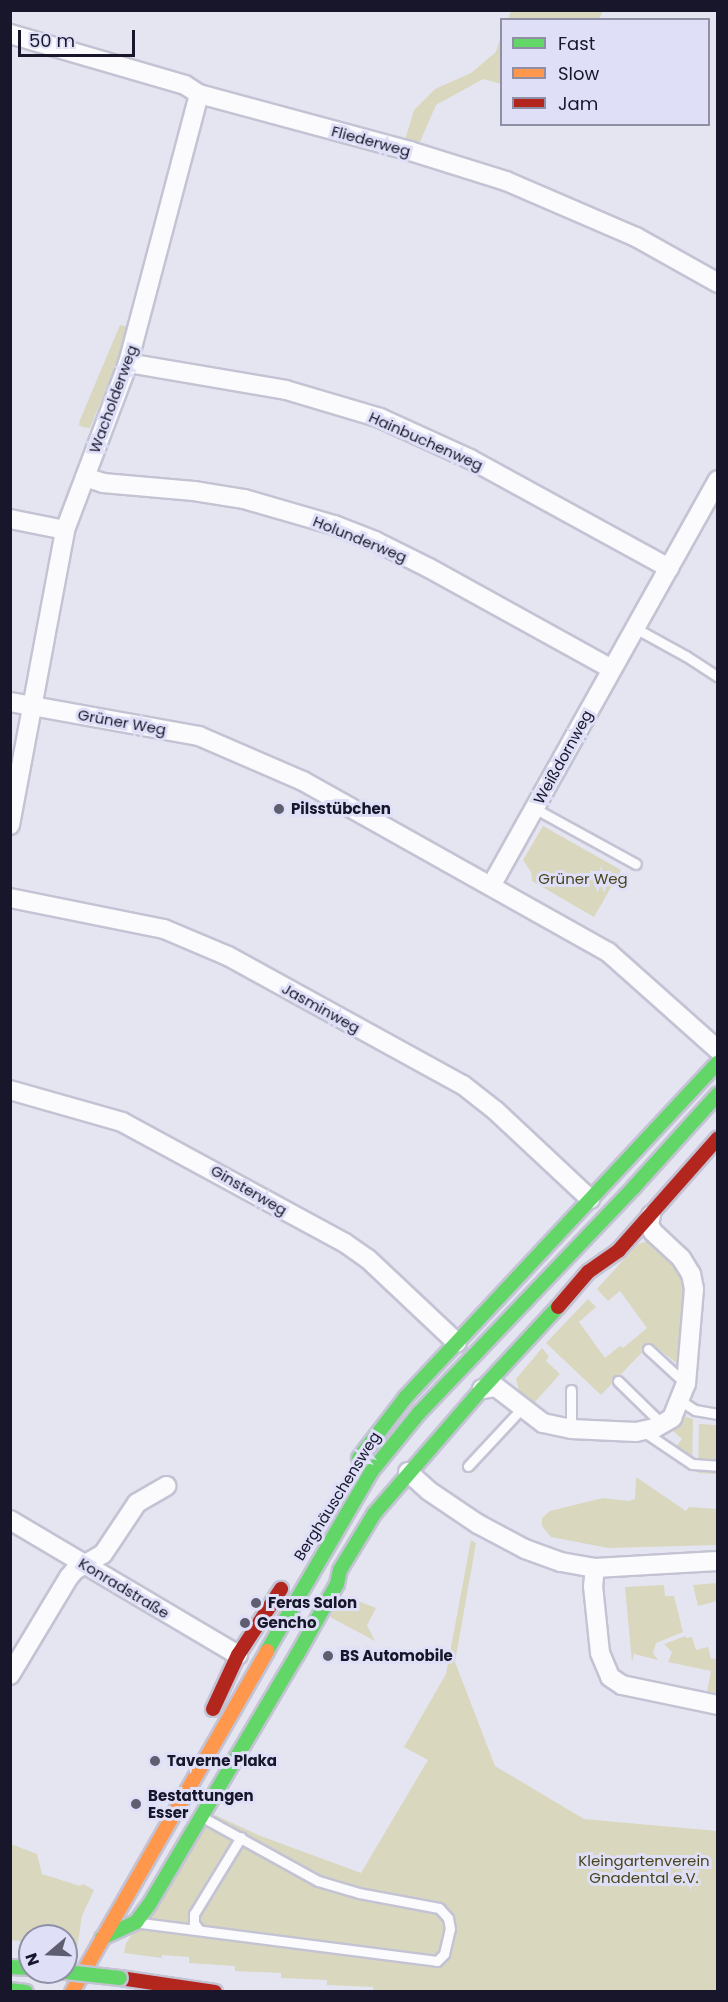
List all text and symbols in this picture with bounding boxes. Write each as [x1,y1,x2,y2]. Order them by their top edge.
scale bar [21,18,138,56]
legend [500,18,710,126]
text: 50 m [29,28,75,53]
text: Fast [558,31,595,56]
text: Slow [558,61,599,86]
text: Jam [558,91,598,116]
street label: Fliederweg [330,122,412,160]
street label: Wacholderweg [85,343,141,455]
street label: Hainbuchenweg [366,408,486,474]
street label: Holunderweg [310,512,410,566]
street label: Grüner Weg [76,705,168,739]
street label: Weißdornweg [530,707,596,807]
place label: Pilsstübchen [291,800,391,818]
marker: Pilsstübchen [272,802,286,816]
park label: Grüner Weg [538,870,628,888]
street label: Jasminweg [279,979,363,1037]
street label: Ginsterweg [208,1161,290,1219]
street label: Berghäuschensweg [290,1428,384,1564]
street label: Konradstraße [75,1554,173,1622]
place label: Feras Salon [268,1594,357,1612]
marker: Feras Salon [249,1596,263,1610]
place label: Gencho [257,1614,317,1632]
marker: Gencho [238,1616,252,1630]
place label: BS Automobile [340,1647,453,1665]
marker: BS Automobile [321,1649,335,1663]
place label: Taverne Plaka [167,1752,277,1770]
marker: Taverne Plaka [148,1754,162,1768]
place label: Bestattungen Esser [148,1786,254,1821]
marker: Bestattungen Esser [129,1797,143,1811]
park label: Kleingartenverein Gnadental e.V. [578,1851,710,1886]
north arrow [18,1924,78,1984]
text: N [20,1950,45,1969]

